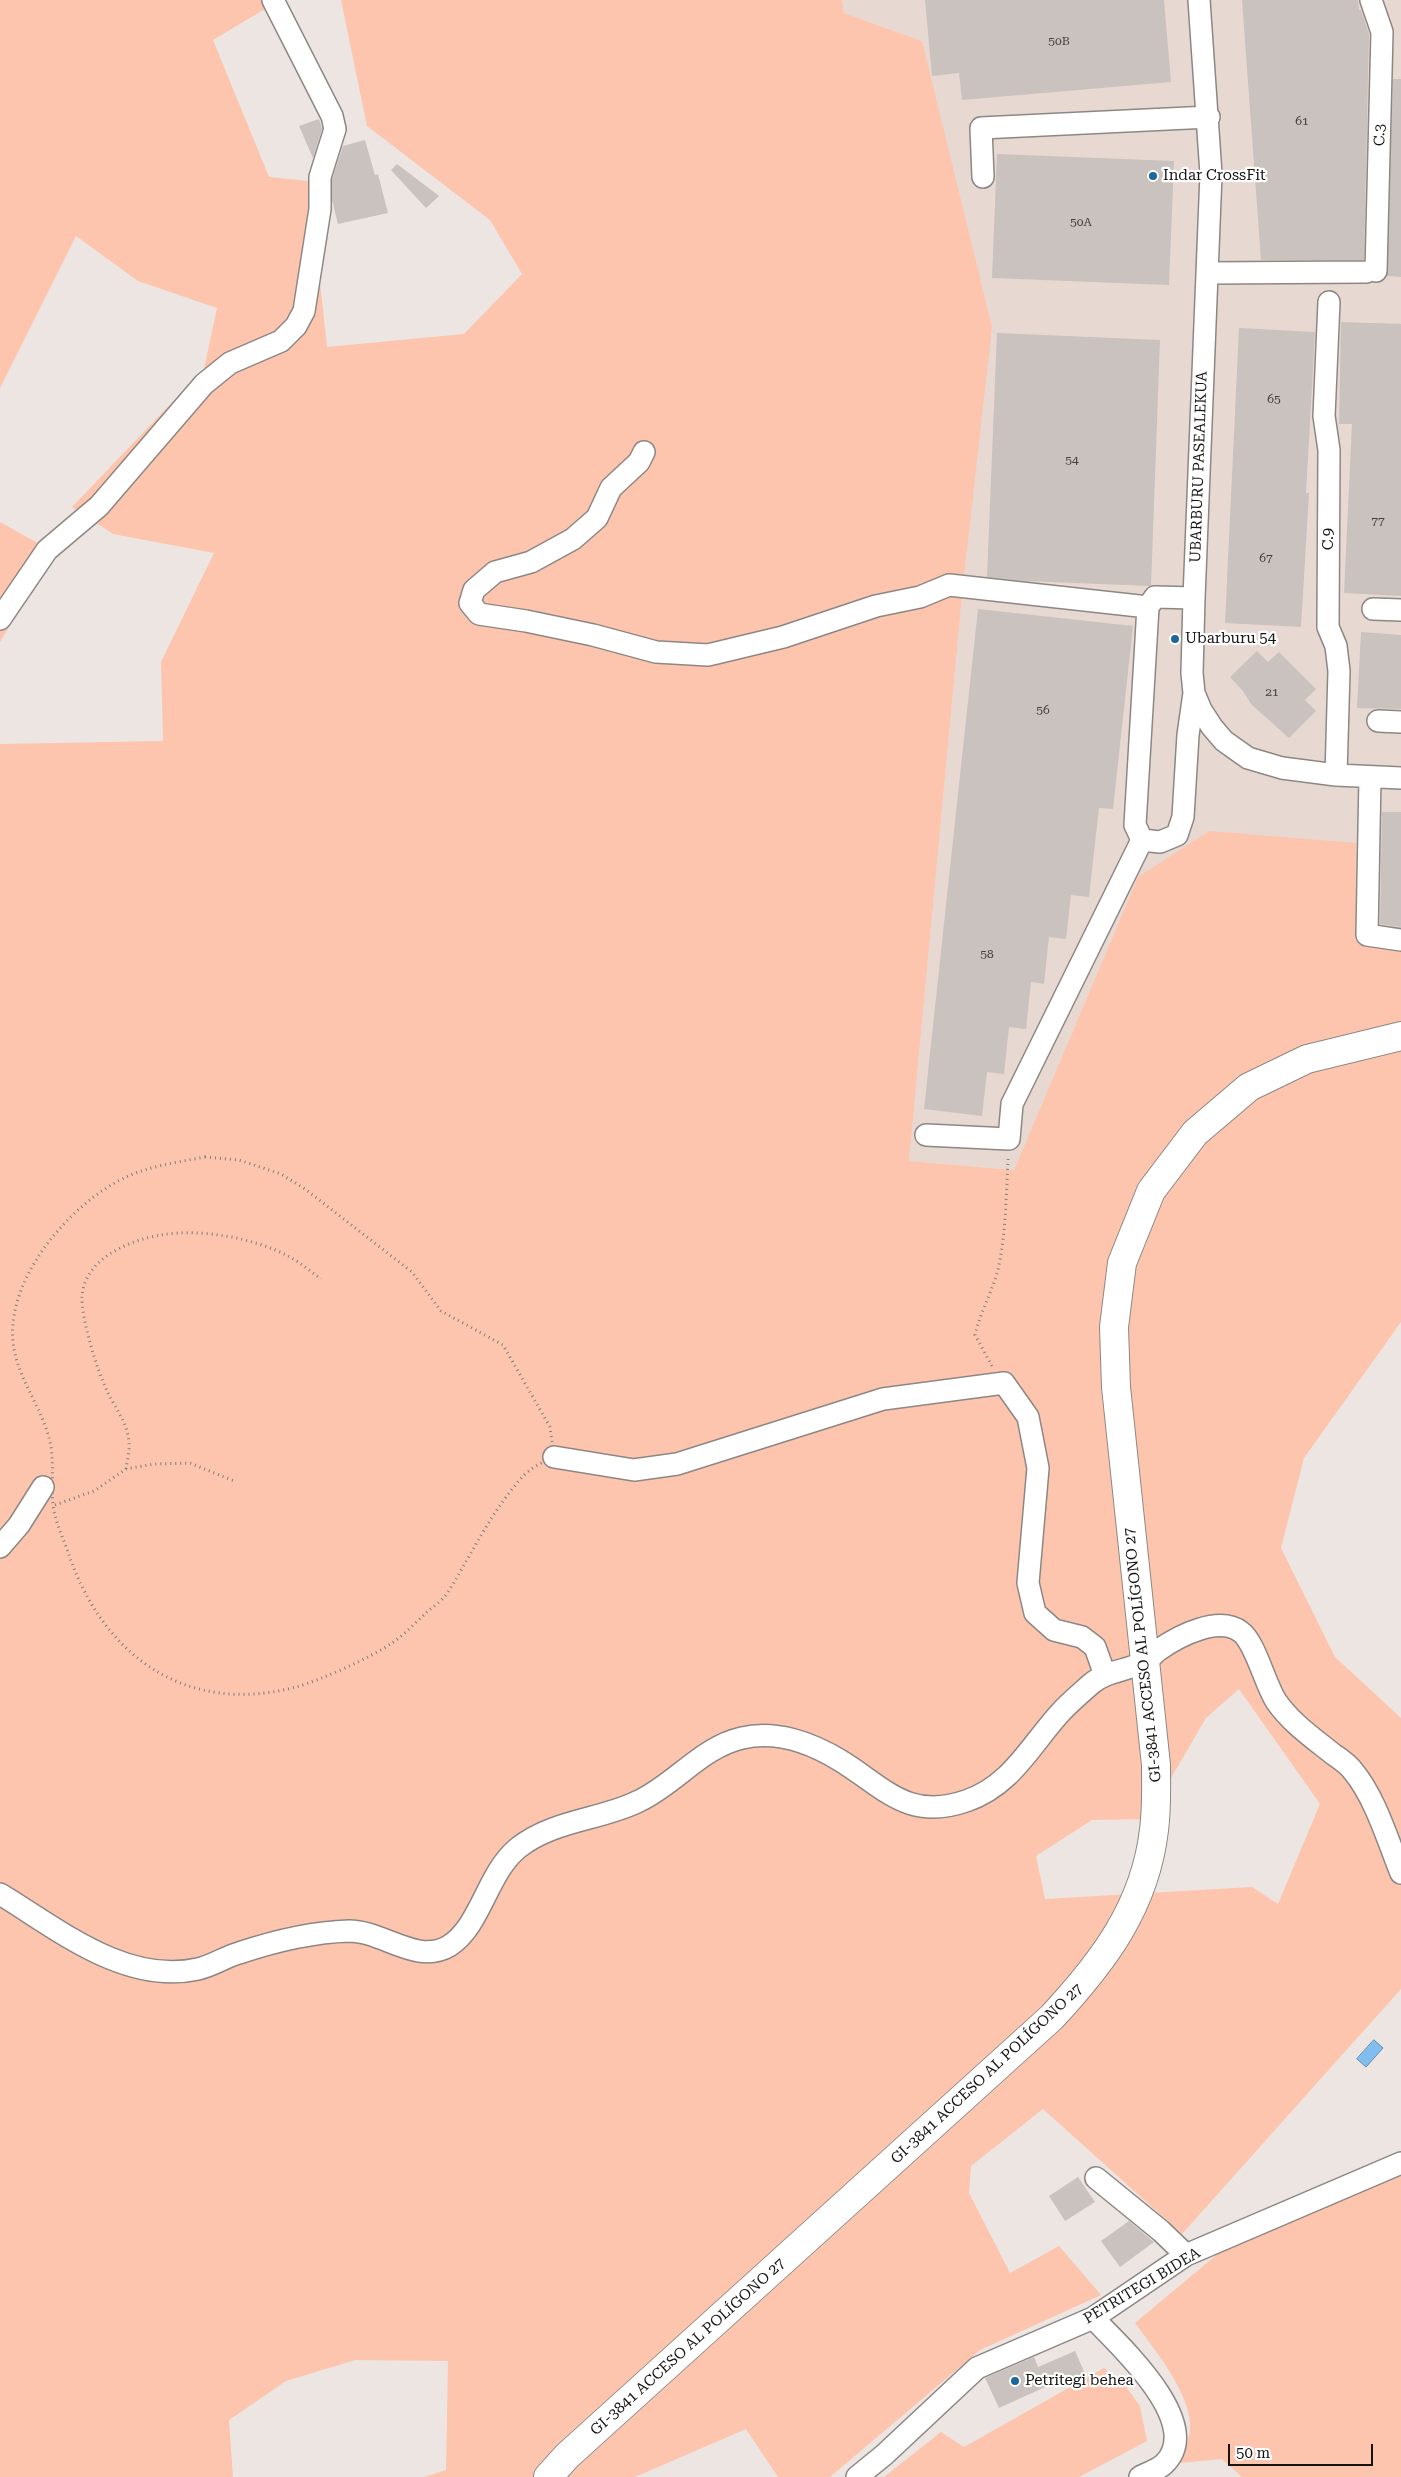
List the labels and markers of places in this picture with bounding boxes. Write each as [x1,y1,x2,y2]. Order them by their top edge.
place label: Indar CrossFit [1163,167,1266,185]
marker: Indar CrossFit [1147,170,1159,182]
place label: Ubarburu 54 [1185,630,1276,648]
marker: Ubarburu 54 [1169,633,1181,645]
place label: Petritegi behea [1025,2372,1134,2390]
marker: Petritegi behea [1009,2375,1021,2387]

